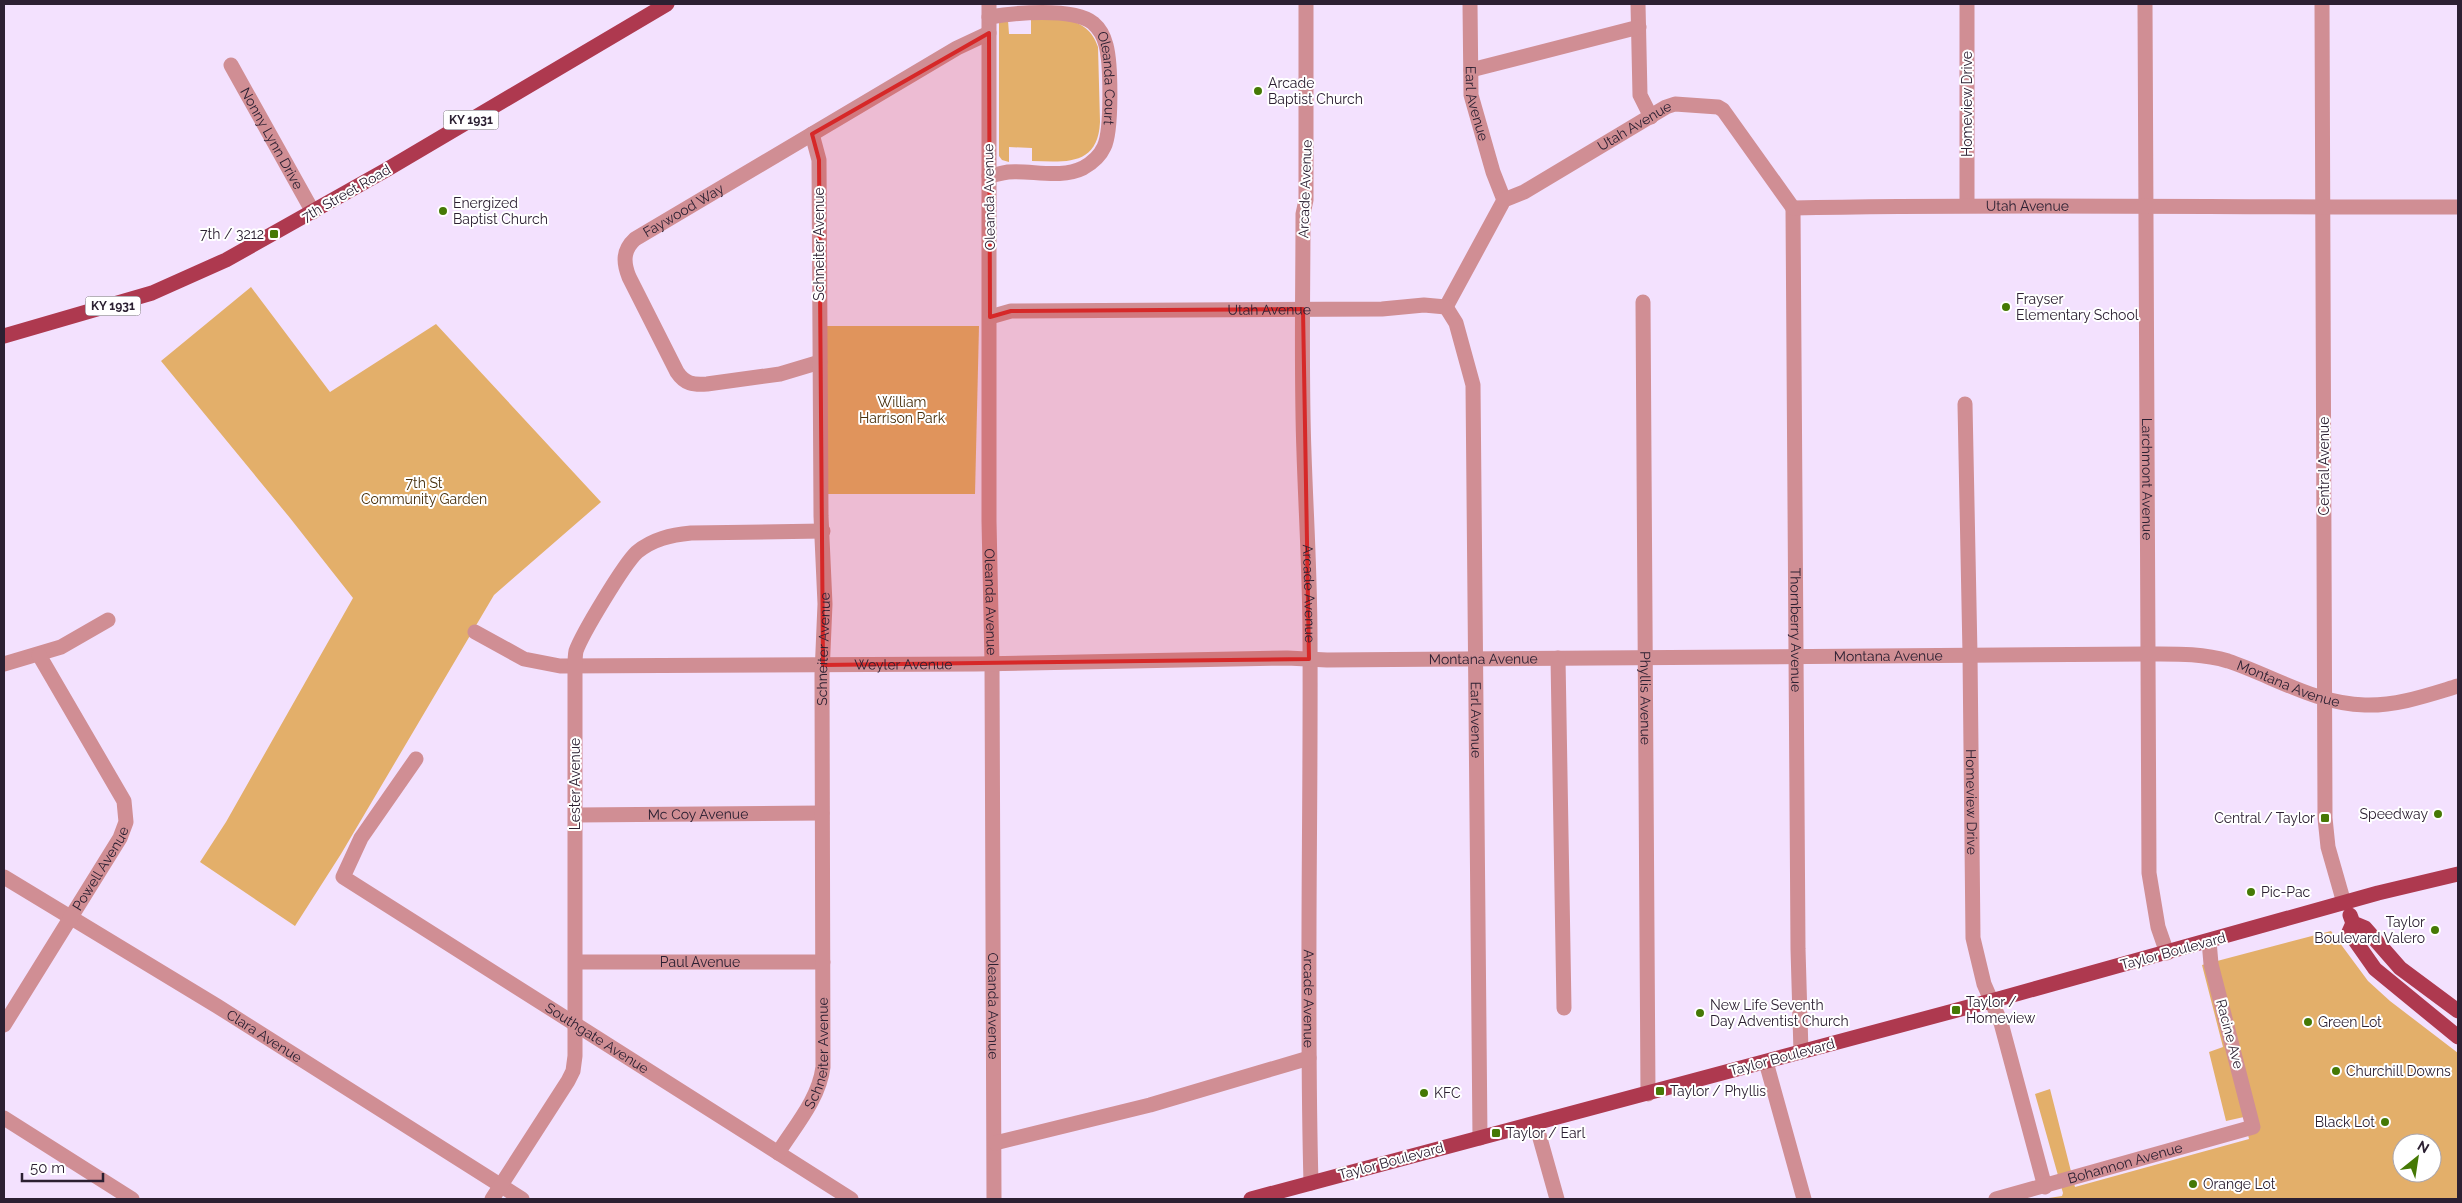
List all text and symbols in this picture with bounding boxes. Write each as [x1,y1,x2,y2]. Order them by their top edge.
street label: Oleanda Court [1094,29,1118,126]
street label: Homeview Drive [1959,51,1975,157]
street label: Earl Avenue [1463,66,1492,143]
place label: Arcade Baptist Church [1268,75,1363,107]
street label: Nonny Lynn Drive [237,85,307,192]
marker: Arcade Baptist Church [1252,85,1264,97]
street label: Utah Avenue [1595,98,1673,154]
road number: KY 1931 [444,110,498,130]
street label: Arcade Avenue [1295,139,1315,239]
street label: Oleanda Avenue [980,143,998,251]
street label: 7th Street Road [299,161,393,225]
street label: Faywood Way [640,180,727,240]
street label: Schneiter Avenue [811,187,827,301]
place label: Energized Baptist Church [453,195,548,227]
street label: Utah Avenue [1986,198,2069,214]
marker: Energized Baptist Church [437,205,449,217]
place label: 7th / 3212 [200,226,264,242]
marker: 7th / 3212 [268,228,280,240]
place label: Frayser Elementary School [2016,291,2139,323]
road number: KY 1931 [86,296,140,316]
street label: Utah Avenue [1227,301,1311,318]
marker: Frayser Elementary School [2000,301,2012,313]
park label: William Harrison Park [859,394,946,426]
street label: Central Avenue [2316,417,2332,515]
street label: Larchmont Avenue [2139,418,2155,540]
park label: 7th St Community Garden [361,475,487,507]
street label: Arcade Avenue [1300,544,1318,643]
street label: Oleanda Avenue [982,548,1000,656]
street label: Thornberry Avenue [1787,568,1804,692]
street label: Schneiter Avenue [814,592,833,706]
street label: Montana Avenue [1834,647,1943,664]
street label: Montana Avenue [1429,650,1538,667]
street label: Phyllis Avenue [1637,651,1654,745]
street label: Weyler Avenue [854,656,953,673]
street label: Montana Avenue [2235,657,2341,710]
street label: Earl Avenue [1468,681,1484,758]
street label: Lester Avenue [567,738,583,830]
street label: Homeview Drive [1963,749,1980,855]
street label: Mc Coy Avenue [648,806,748,822]
place label: Speedway [2360,806,2428,822]
marker: Speedway [2432,808,2444,820]
place label: Central / Taylor [2214,810,2315,826]
marker: Central / Taylor [2319,812,2331,824]
street label: Powell Avenue [69,824,132,913]
place label: Pic-Pac [2261,884,2311,900]
marker: Pic-Pac [2245,886,2257,898]
place label: Taylor Boulevard Valero [2314,914,2425,946]
marker: Taylor Boulevard Valero [2429,924,2441,936]
street label: Taylor Boulevard [2119,929,2227,973]
street label: Arcade Avenue [1301,949,1317,1048]
street label: Oleanda Avenue [985,952,1001,1060]
street label: Paul Avenue [660,954,740,970]
place label: Taylor / Homeview [1966,994,2036,1026]
street label: Schneiter Avenue [801,997,831,1112]
place label: New Life Seventh Day Adventist Church [1710,997,1849,1029]
street label: Racine Ave [2213,997,2247,1071]
street label: Southgate Avenue [542,999,652,1077]
marker: Taylor / Homeview [1950,1004,1962,1016]
street label: Clara Avenue [224,1006,305,1066]
marker: New Life Seventh Day Adventist Church [1694,1007,1706,1019]
place label: Green Lot [2318,1014,2382,1030]
marker: Green Lot [2302,1016,2314,1028]
street label: Taylor Boulevard [1728,1035,1836,1079]
place label: Churchill Downs [2346,1063,2451,1079]
marker: Churchill Downs [2330,1065,2342,1077]
place label: Taylor / Phyllis [1670,1083,1766,1099]
place label: KFC [1434,1085,1461,1101]
marker: Taylor / Phyllis [1654,1085,1666,1097]
marker: KFC [1418,1087,1430,1099]
place label: Black Lot [2315,1114,2375,1130]
marker: Black Lot [2379,1116,2391,1128]
place label: Taylor / Earl [1506,1125,1585,1141]
marker: Taylor / Earl [1490,1127,1502,1139]
north arrow [2392,1133,2442,1183]
text: N [2415,1137,2432,1156]
street label: Taylor Boulevard [1337,1139,1445,1183]
street label: Bohannon Avenue [2066,1139,2184,1187]
scale bar [22,1150,104,1182]
text: 50 m [30,1159,65,1177]
place label: Orange Lot [2203,1176,2276,1192]
marker: Orange Lot [2187,1178,2199,1190]

